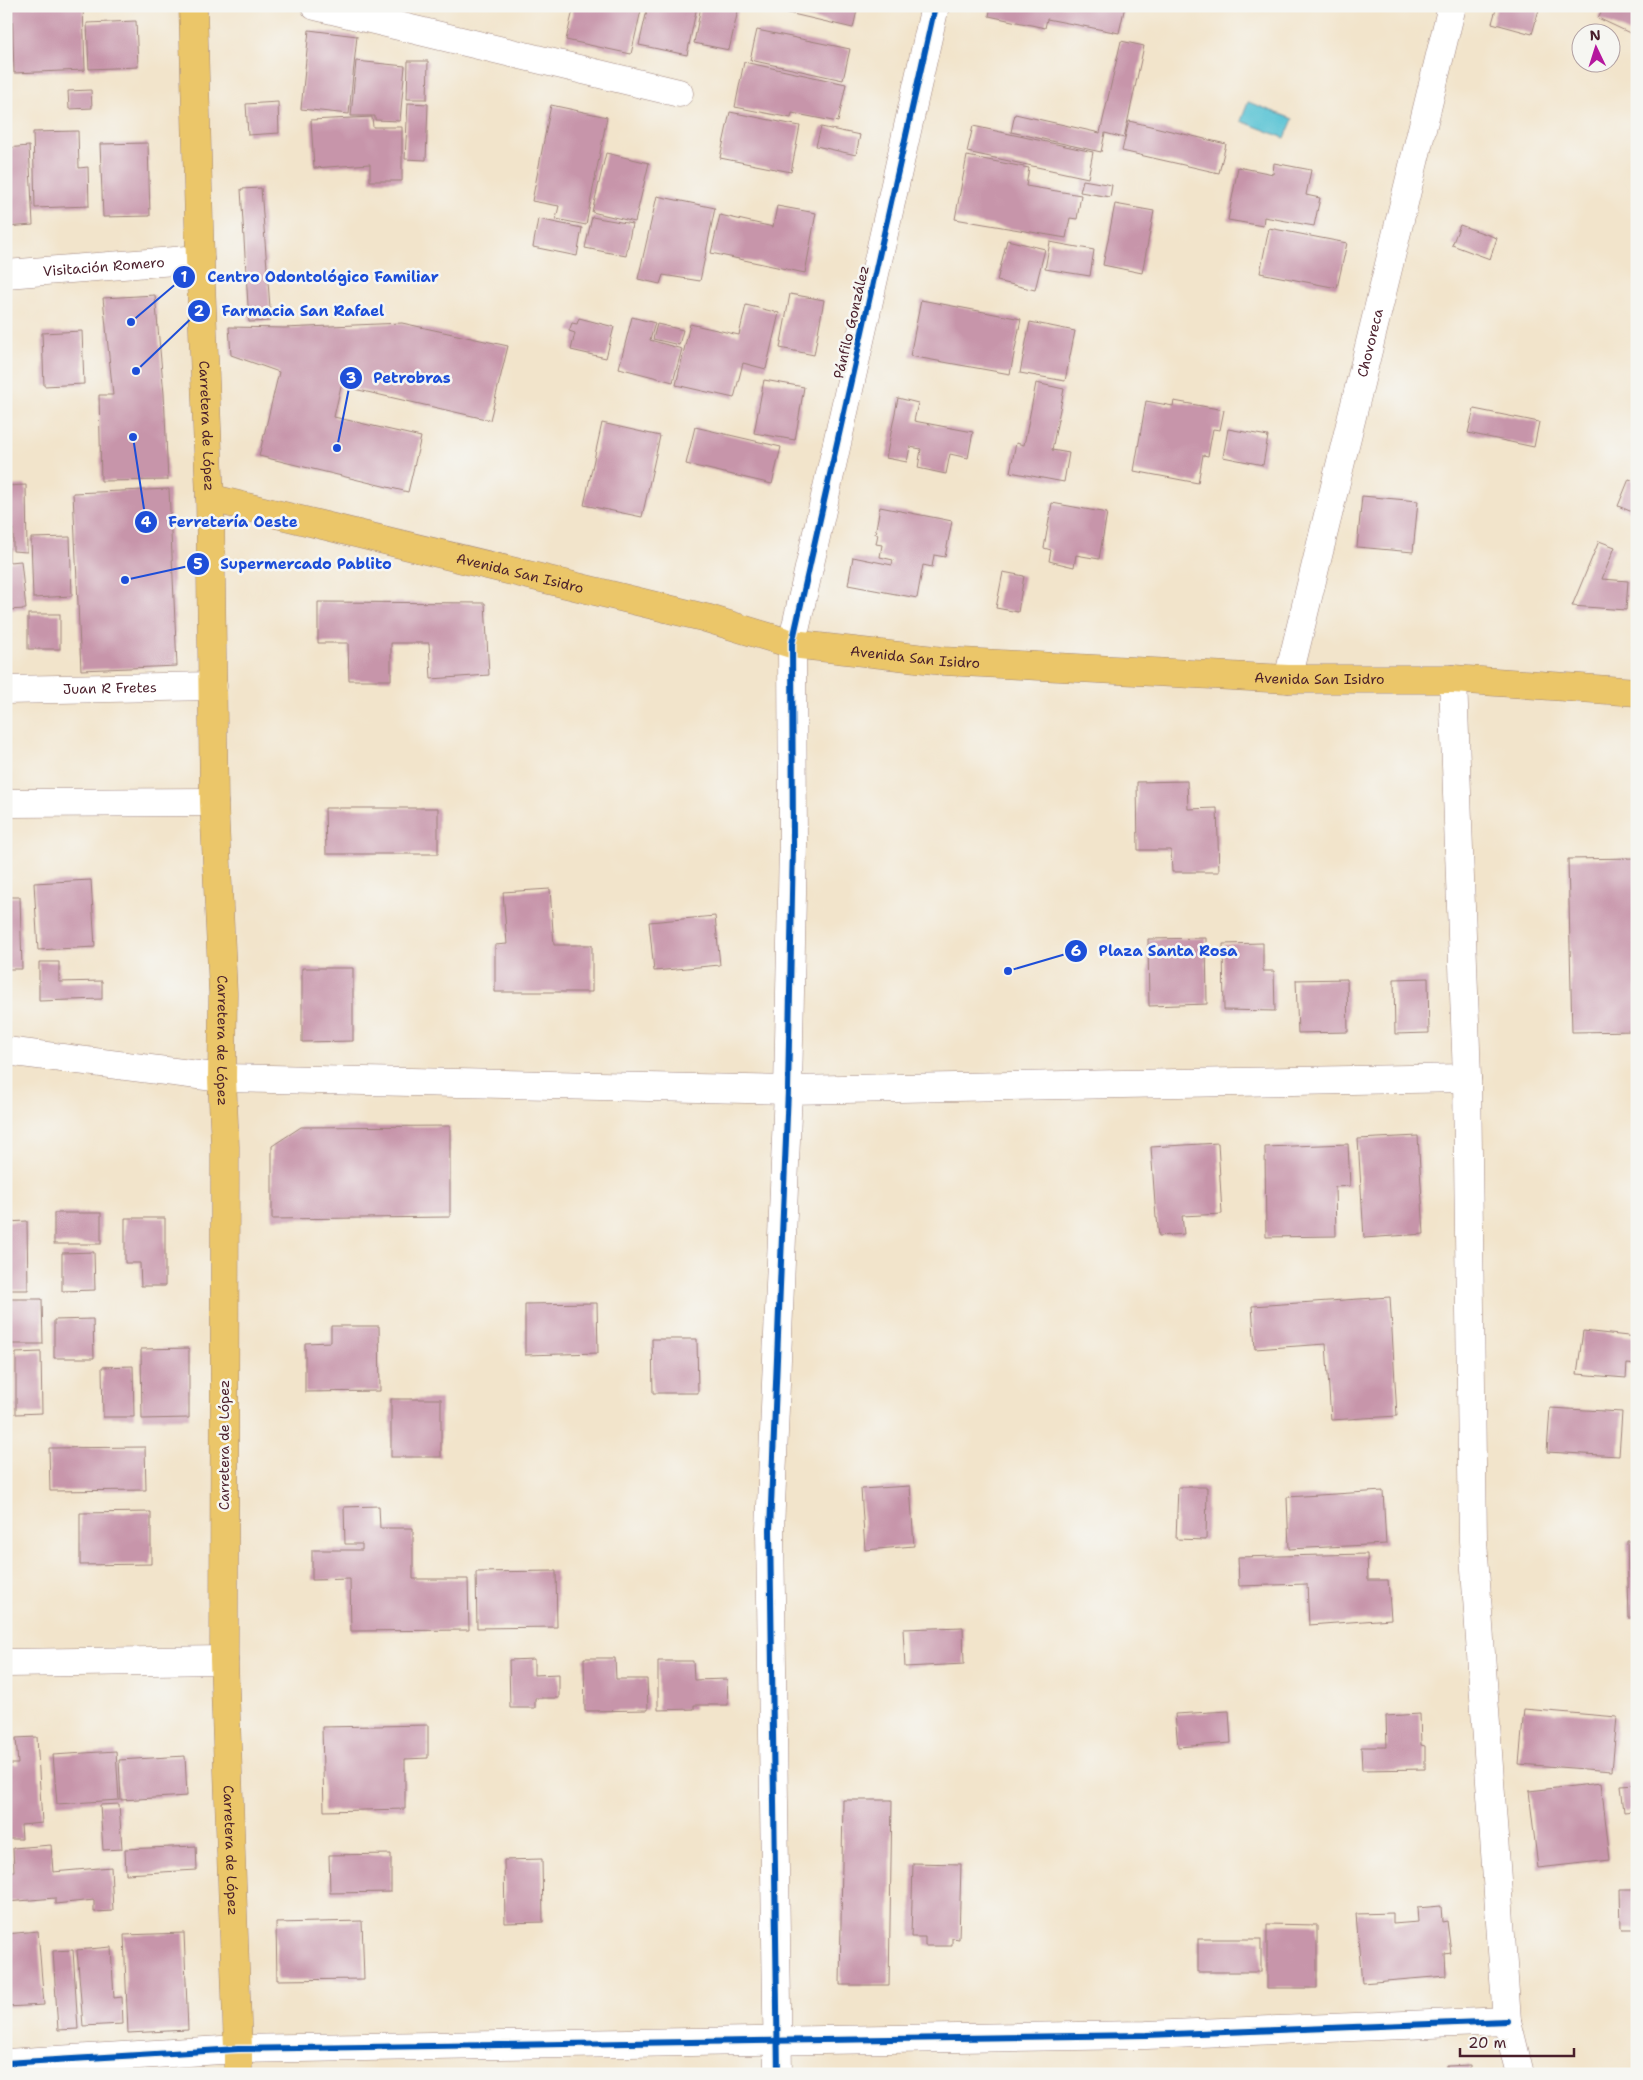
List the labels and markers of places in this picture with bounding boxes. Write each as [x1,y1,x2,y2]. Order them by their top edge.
callout: Centro Odontológico Familiar [172,262,448,292]
callout: Farmacia San Rafael [187,296,394,326]
callout: Petrobras [338,363,460,393]
callout: Ferretería Oeste [134,507,308,537]
callout: Supermercado Pablito [185,549,401,579]
callout: Plaza Santa Rosa [1063,936,1247,966]

